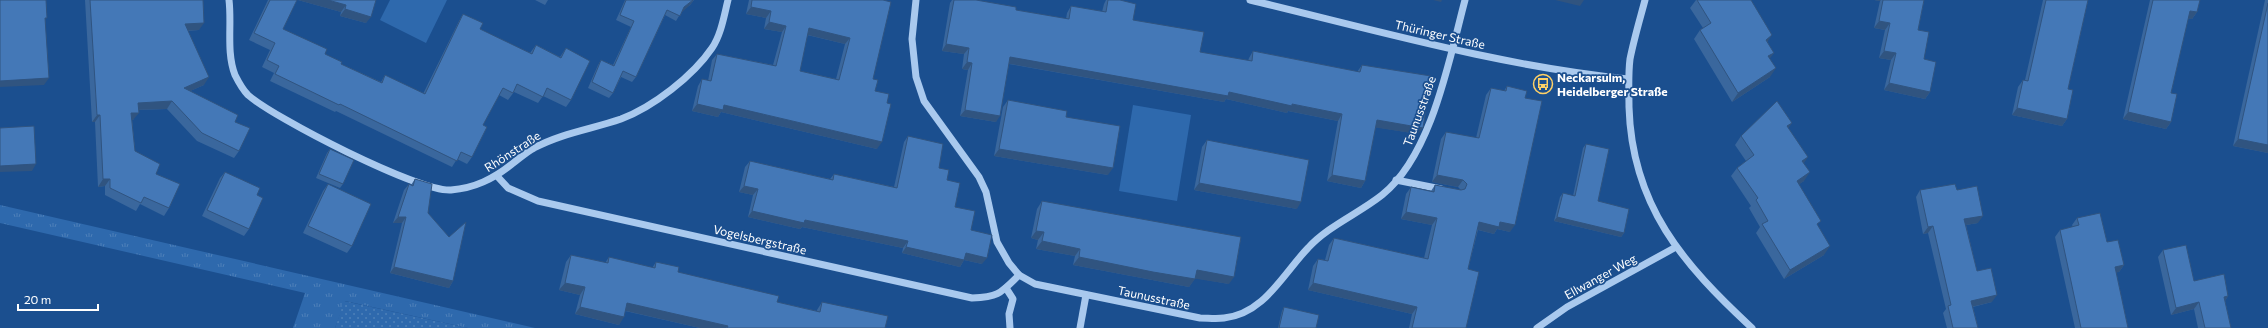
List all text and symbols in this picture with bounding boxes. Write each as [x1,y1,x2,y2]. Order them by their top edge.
street label: Thüringer Straße [1393,17,1487,51]
place label: Neckarsulm, Heidelberger Straße [1557,70,1668,98]
bus stop icon: Neckarsulm, Heidelberger Straße [1532,73,1554,95]
street label: Taunusstraße [1400,74,1438,148]
street label: Rhönstraße [481,128,543,174]
street label: Vogelsbergstraße [712,221,808,257]
street label: Ellwanger Weg [1562,250,1639,301]
street label: Taunusstraße [1117,283,1191,311]
scale bar [18,286,98,312]
text: 20 m [24,292,51,306]

